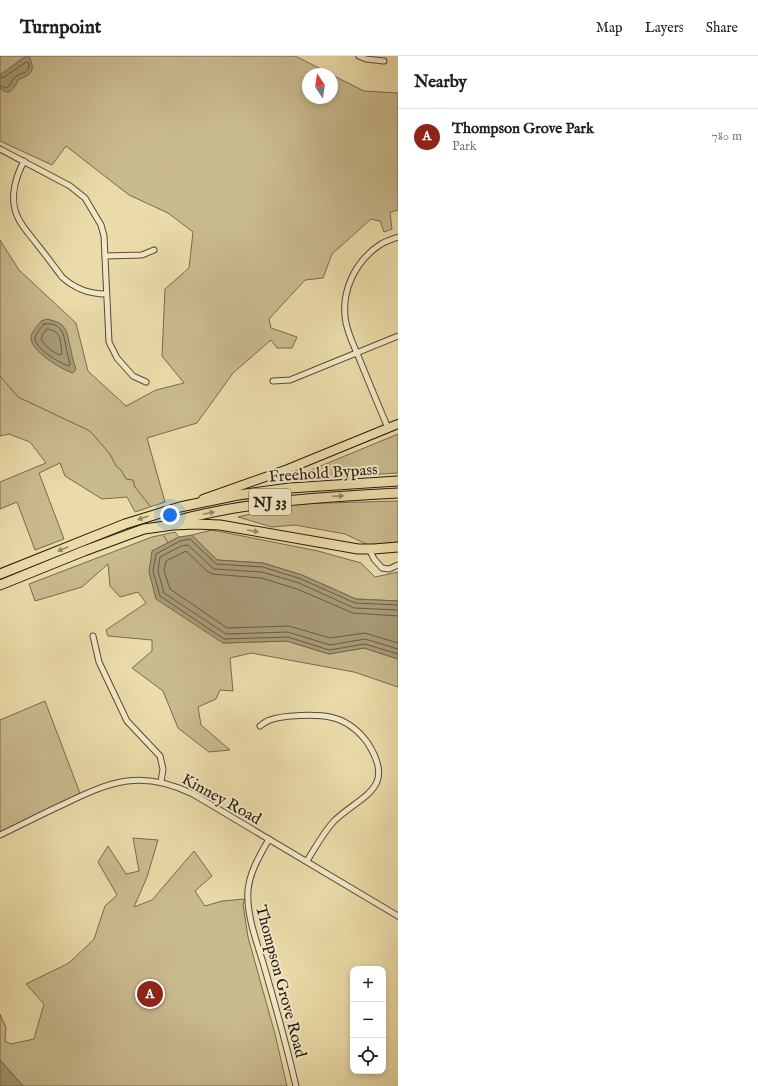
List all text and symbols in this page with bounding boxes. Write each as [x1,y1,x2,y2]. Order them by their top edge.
text: Turnpoint [20,16,101,40]
text: Map [596,19,623,37]
text: Layers [645,19,684,37]
text: Share [706,19,738,37]
north arrow [302,68,338,104]
text: Nearby [414,72,467,93]
text: Thompson Grove Park [452,119,594,138]
text: A [423,128,431,145]
text: 780 m [712,128,742,145]
text: Park [452,138,477,155]
street label: Freehold Bypass [268,460,379,488]
road number: NJ 33 [249,489,291,515]
one-way arrow [332,493,345,499]
your location [160,505,180,525]
one-way arrow [203,509,215,515]
one-way arrow [137,516,149,522]
one-way arrow [247,528,259,534]
one-way arrow [57,546,68,552]
street label: Kinney Road [178,770,265,830]
street label: Thompson Grove Road [250,903,310,1060]
map controls [350,966,386,1074]
button: + [350,966,386,1002]
pin: A [137,979,163,1009]
button: − [350,1002,386,1038]
button: locate [350,1038,386,1074]

